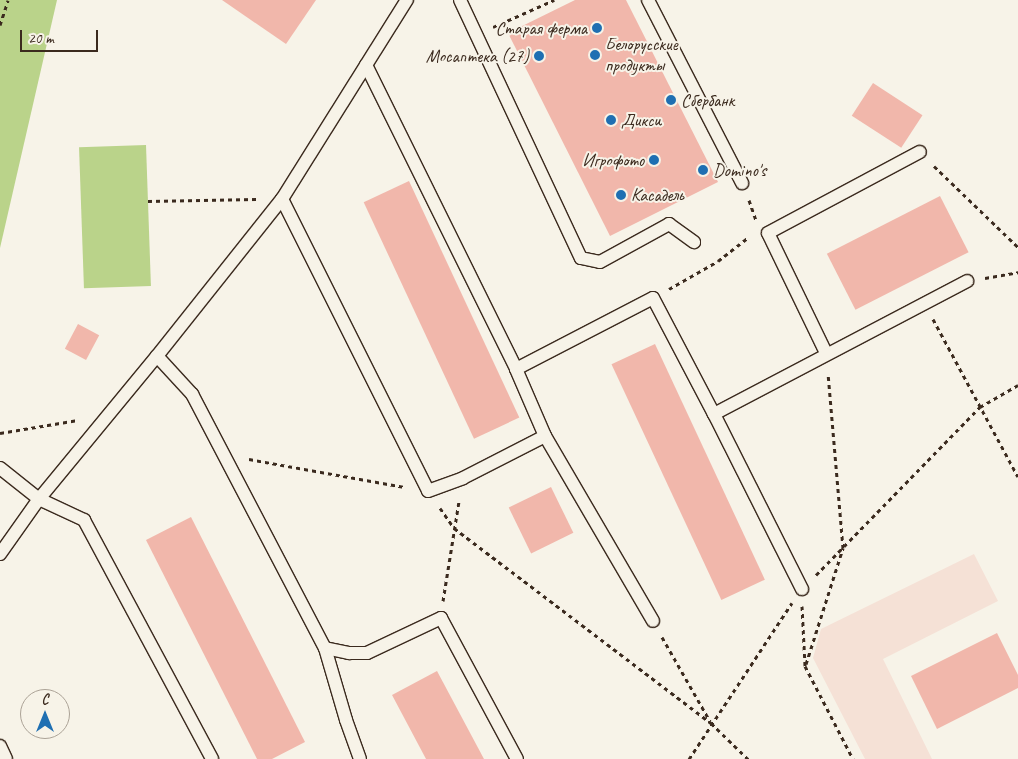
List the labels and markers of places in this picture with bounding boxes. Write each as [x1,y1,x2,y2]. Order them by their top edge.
place label: Старая ферма [497,17,587,39]
marker: Старая ферма [591,22,603,34]
place label: Белорусские продукты [605,34,678,76]
place label: Мосаптека (27) [426,45,529,67]
marker: Белорусские продукты [589,49,601,61]
marker: Мосаптека (27) [533,50,545,62]
place label: Сбербанк [681,89,734,111]
marker: Сбербанк [665,94,677,106]
place label: Дикси [621,109,661,131]
marker: Дикси [605,114,617,126]
place label: Игрофото [582,149,644,171]
marker: Игрофото [648,154,660,166]
place label: Domino's [713,159,766,181]
marker: Domino's [697,164,709,176]
place label: Касадель [631,184,684,206]
marker: Касадель [615,189,627,201]

